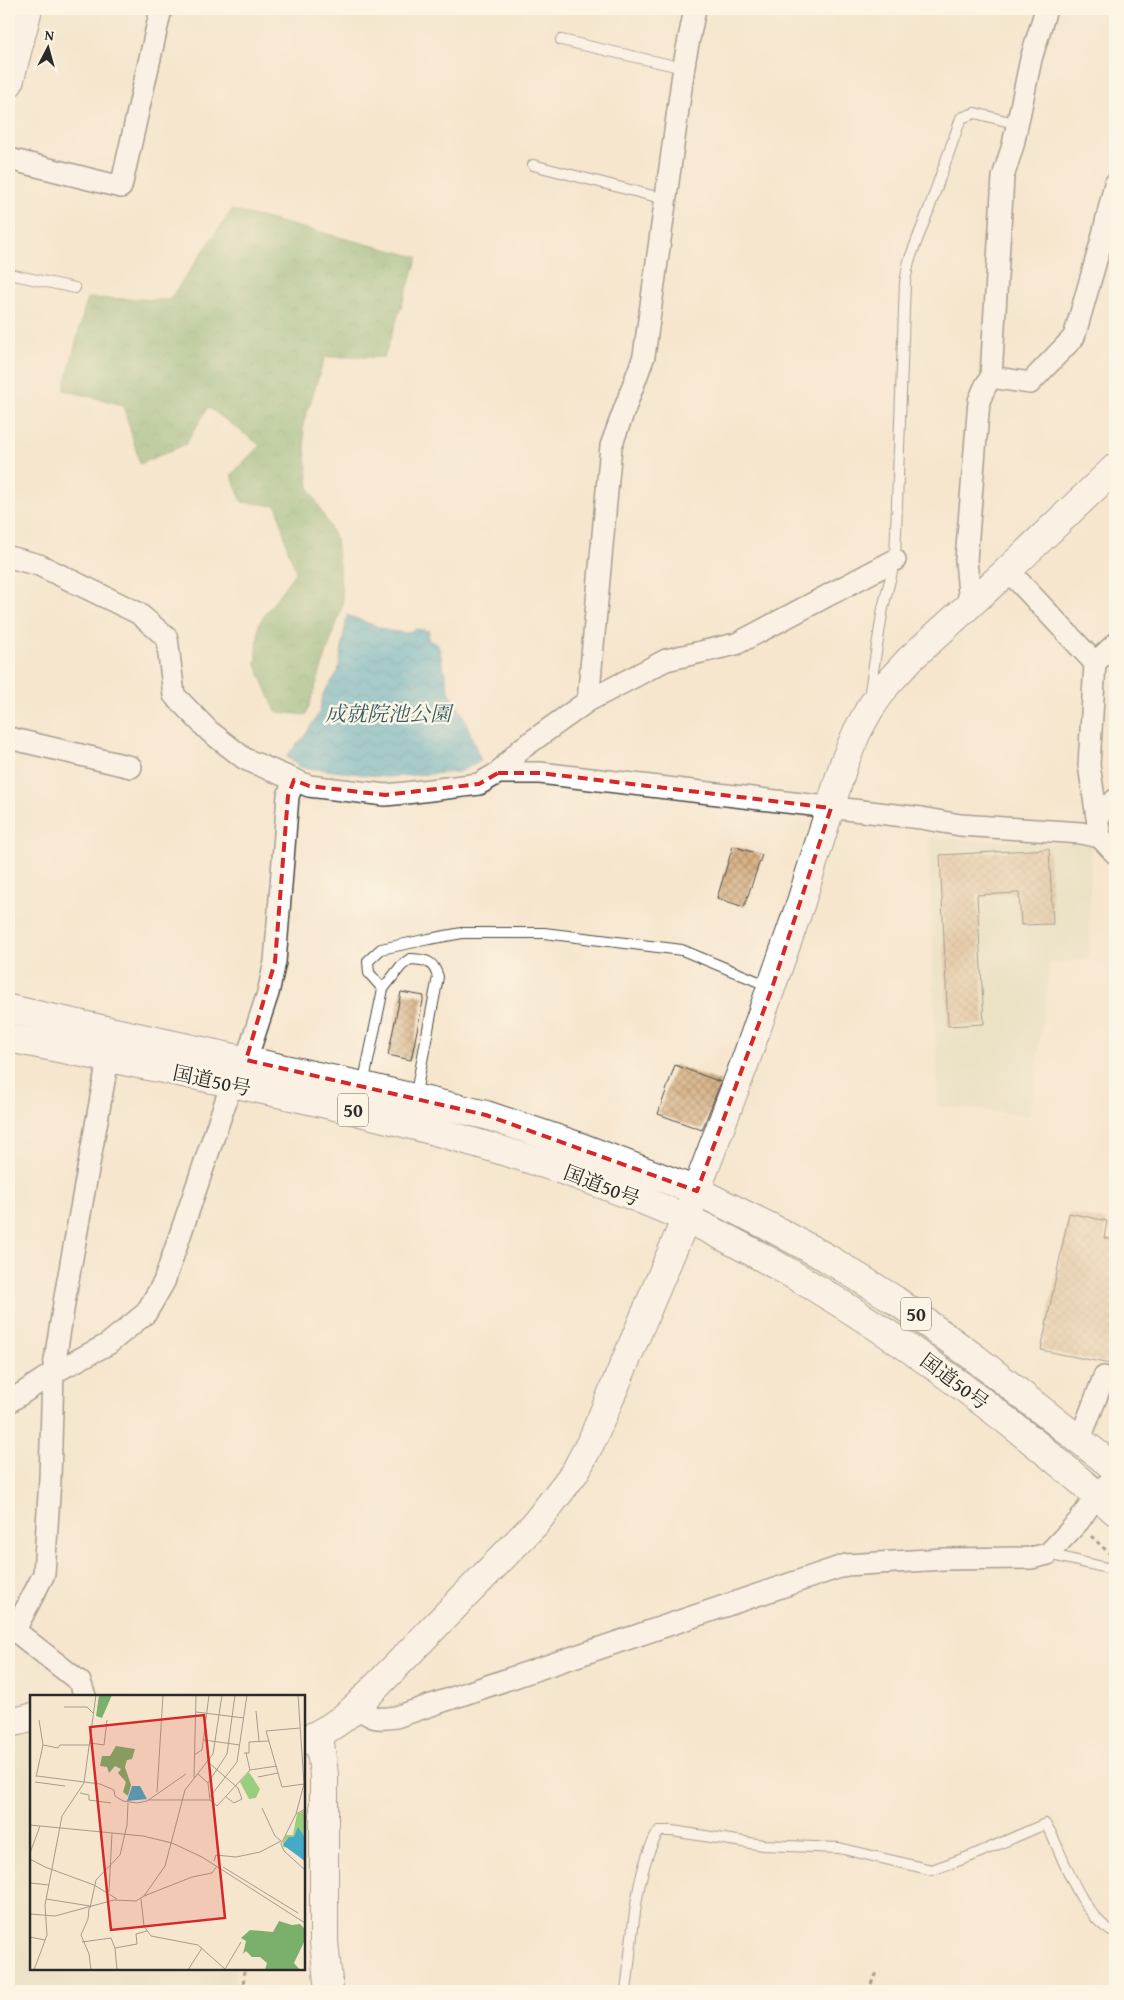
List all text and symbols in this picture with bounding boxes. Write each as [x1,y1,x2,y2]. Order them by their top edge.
north arrow [22,22,72,72]
text: N [44,25,56,46]
water label: 成就院池公園 [325,698,454,729]
street label: 国道50号 [170,1058,254,1102]
road number: 50 [338,1094,368,1126]
street label: 国道50号 [560,1157,644,1213]
road number: 50 [901,1298,931,1330]
street label: 国道50号 [915,1346,995,1416]
inset map [30,1695,305,1970]

